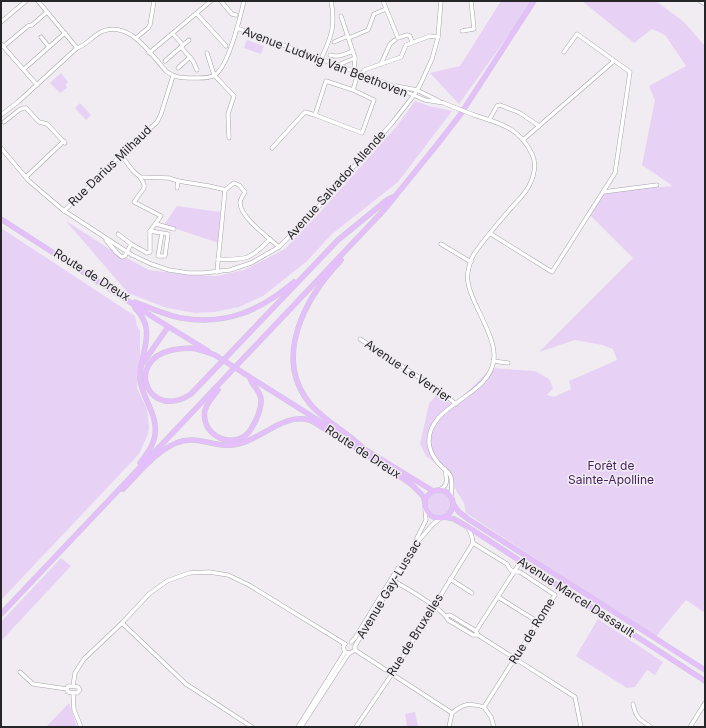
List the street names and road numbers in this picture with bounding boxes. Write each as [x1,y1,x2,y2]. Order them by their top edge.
street label: Avenue Ludwig Van Beethoven [241,23,410,100]
street label: Rue Darius Milhaud [65,122,154,209]
street label: Avenue Salvador Allende [283,127,388,242]
street label: Route de Dreux [51,245,134,304]
street label: Avenue Le Verrier [362,336,455,405]
street label: Route de Dreux [323,422,404,482]
street label: Avenue Gay-Lussac [353,536,424,641]
street label: Avenue Marcel Dassault [515,553,638,640]
street label: Rue de Bruxelles [383,591,446,679]
street label: Rue de Rome [505,595,558,667]

